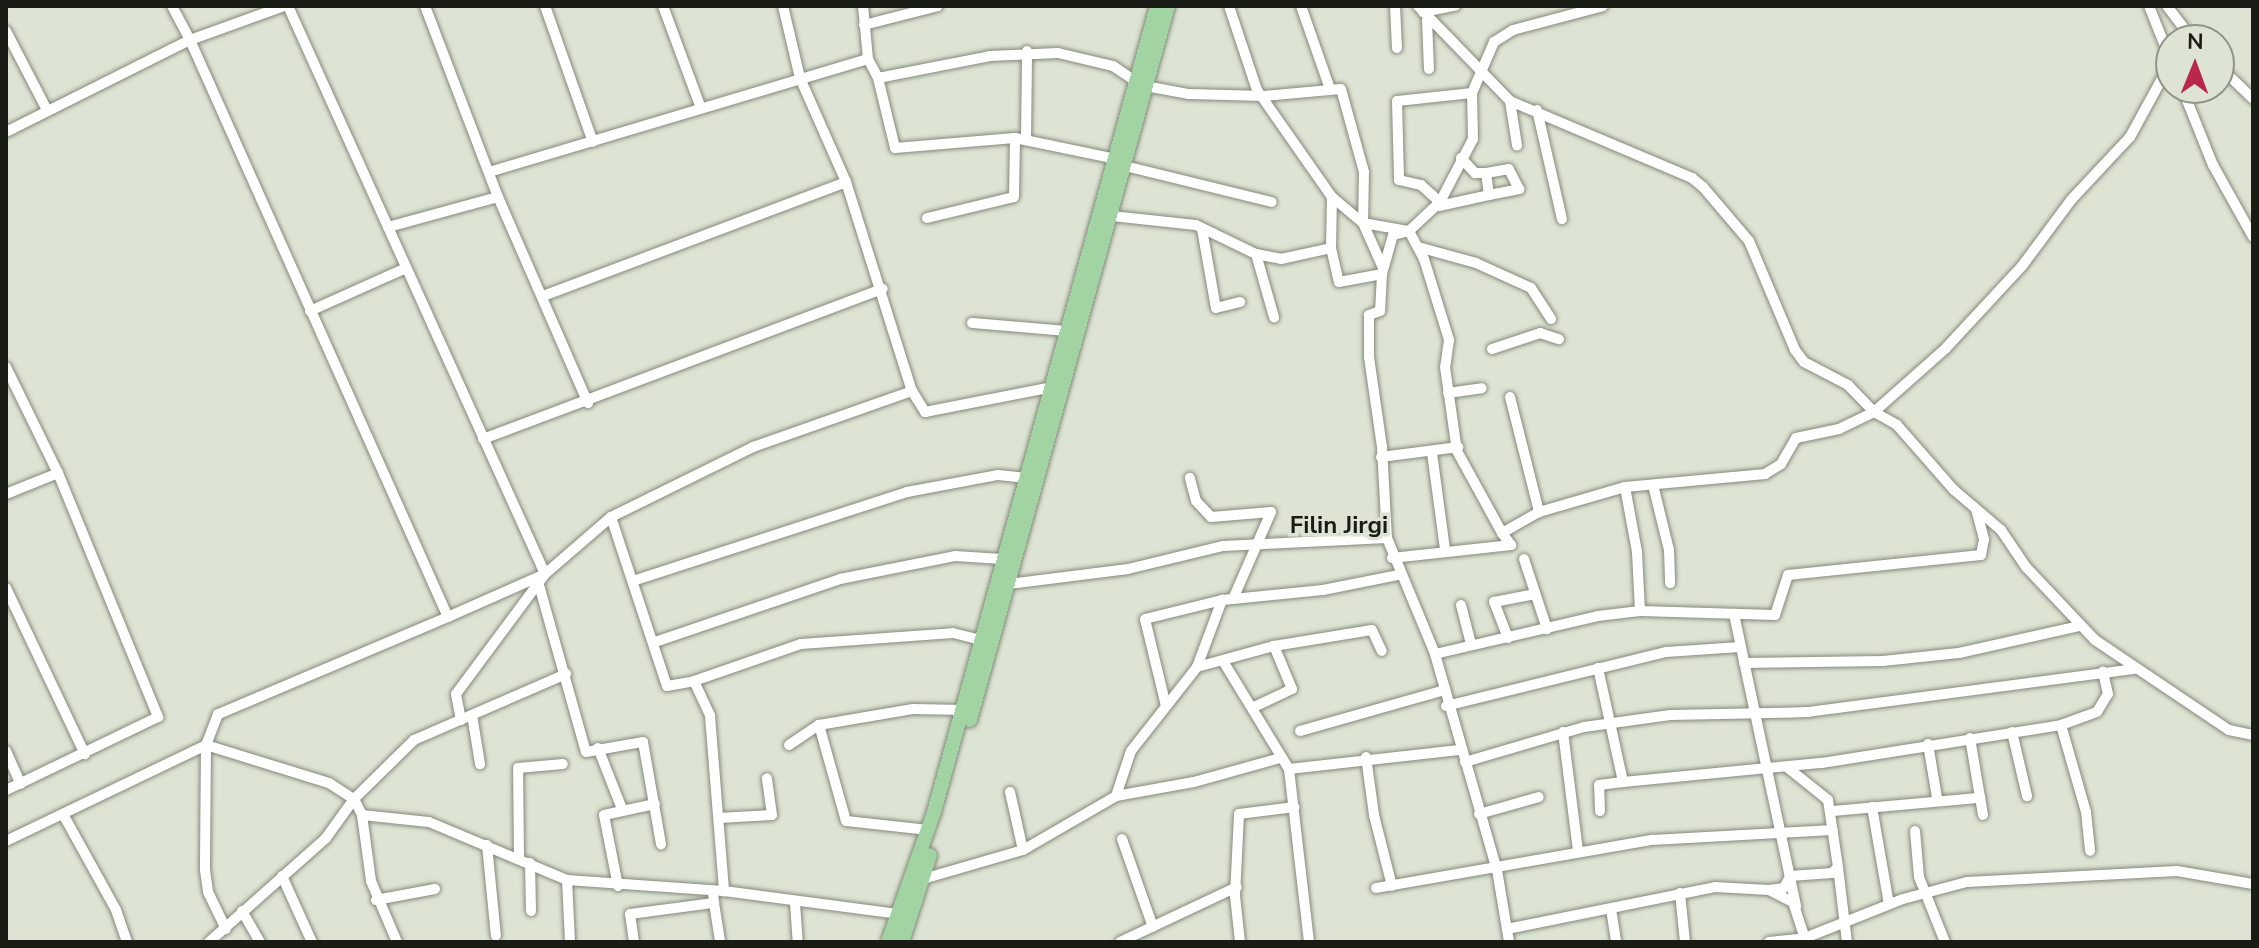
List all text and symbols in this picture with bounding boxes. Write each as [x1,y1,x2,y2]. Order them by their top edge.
north arrow [2155,24,2235,104]
text: N [2187,27,2204,57]
district label: Filin Jirgi [1290,512,1388,540]

